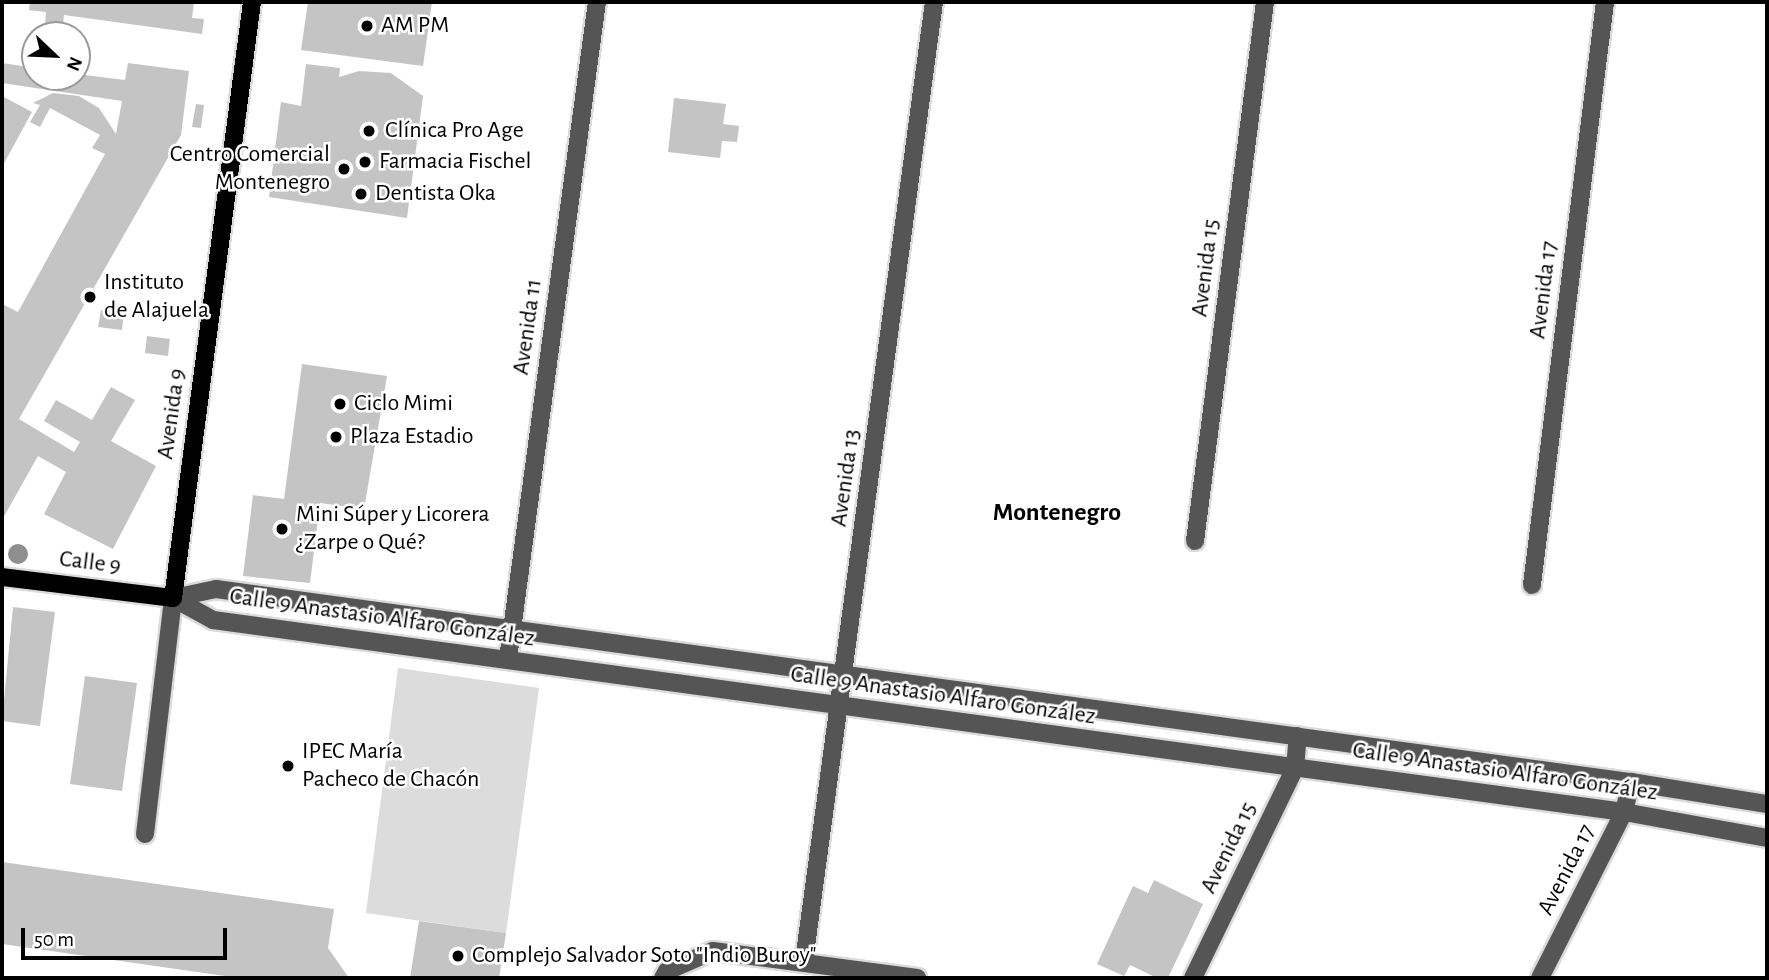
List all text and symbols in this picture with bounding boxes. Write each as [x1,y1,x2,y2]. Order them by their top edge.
place label: AM PM [381,12,449,40]
marker: AM PM [359,18,375,34]
north arrow [21,21,91,91]
text: N [63,54,85,73]
place label: Clínica Pro Age [385,117,524,145]
marker: Clínica Pro Age [359,121,379,141]
place label: Centro Comercial Montenegro [170,141,330,197]
place label: Farmacia Fischel [379,148,531,176]
marker: Farmacia Fischel [357,154,373,170]
marker: Centro Comercial Montenegro [336,161,352,177]
place label: Dentista Oka [375,180,496,208]
marker: Dentista Oka [353,186,369,202]
street label: Avenida 15 [1186,217,1226,319]
street label: Avenida 17 [1524,239,1564,341]
place label: Instituto de Alajuela [104,269,209,325]
street label: Avenida 11 [507,277,549,377]
marker: Instituto de Alajuela [82,289,98,305]
street label: Avenida 9 [151,367,193,461]
place label: Ciclo Mimi [354,390,453,418]
marker: Ciclo Mimi [332,396,348,412]
place label: Plaza Estadio [350,423,474,451]
street label: Avenida 13 [825,427,867,529]
marker: Plaza Estadio [328,429,344,445]
district label: Montenegro [993,497,1121,529]
place label: Mini Súper y Licorera ¿Zarpe o Qué? [296,501,490,557]
marker: Mini Súper y Licorera ¿Zarpe o Qué? [274,521,290,537]
street label: Calle 9 [58,545,122,581]
street label: Calle 9 Anastasio Alfaro González [228,582,536,654]
street label: Calle 9 Anastasio Alfaro González [789,660,1097,732]
street label: Calle 9 Anastasio Alfaro González [1351,736,1659,808]
place label: IPEC María Pacheco de Chacón [302,738,479,794]
marker: IPEC María Pacheco de Chacón [280,758,296,774]
street label: Avenida 15 [1195,798,1263,898]
street label: Avenida 17 [1532,820,1602,920]
scale bar [24,914,231,958]
text: 50 m [34,929,74,950]
place label: Complejo Salvador Soto "Indio Buroy" [472,942,816,970]
marker: Complejo Salvador Soto "Indio Buroy" [450,948,466,964]

